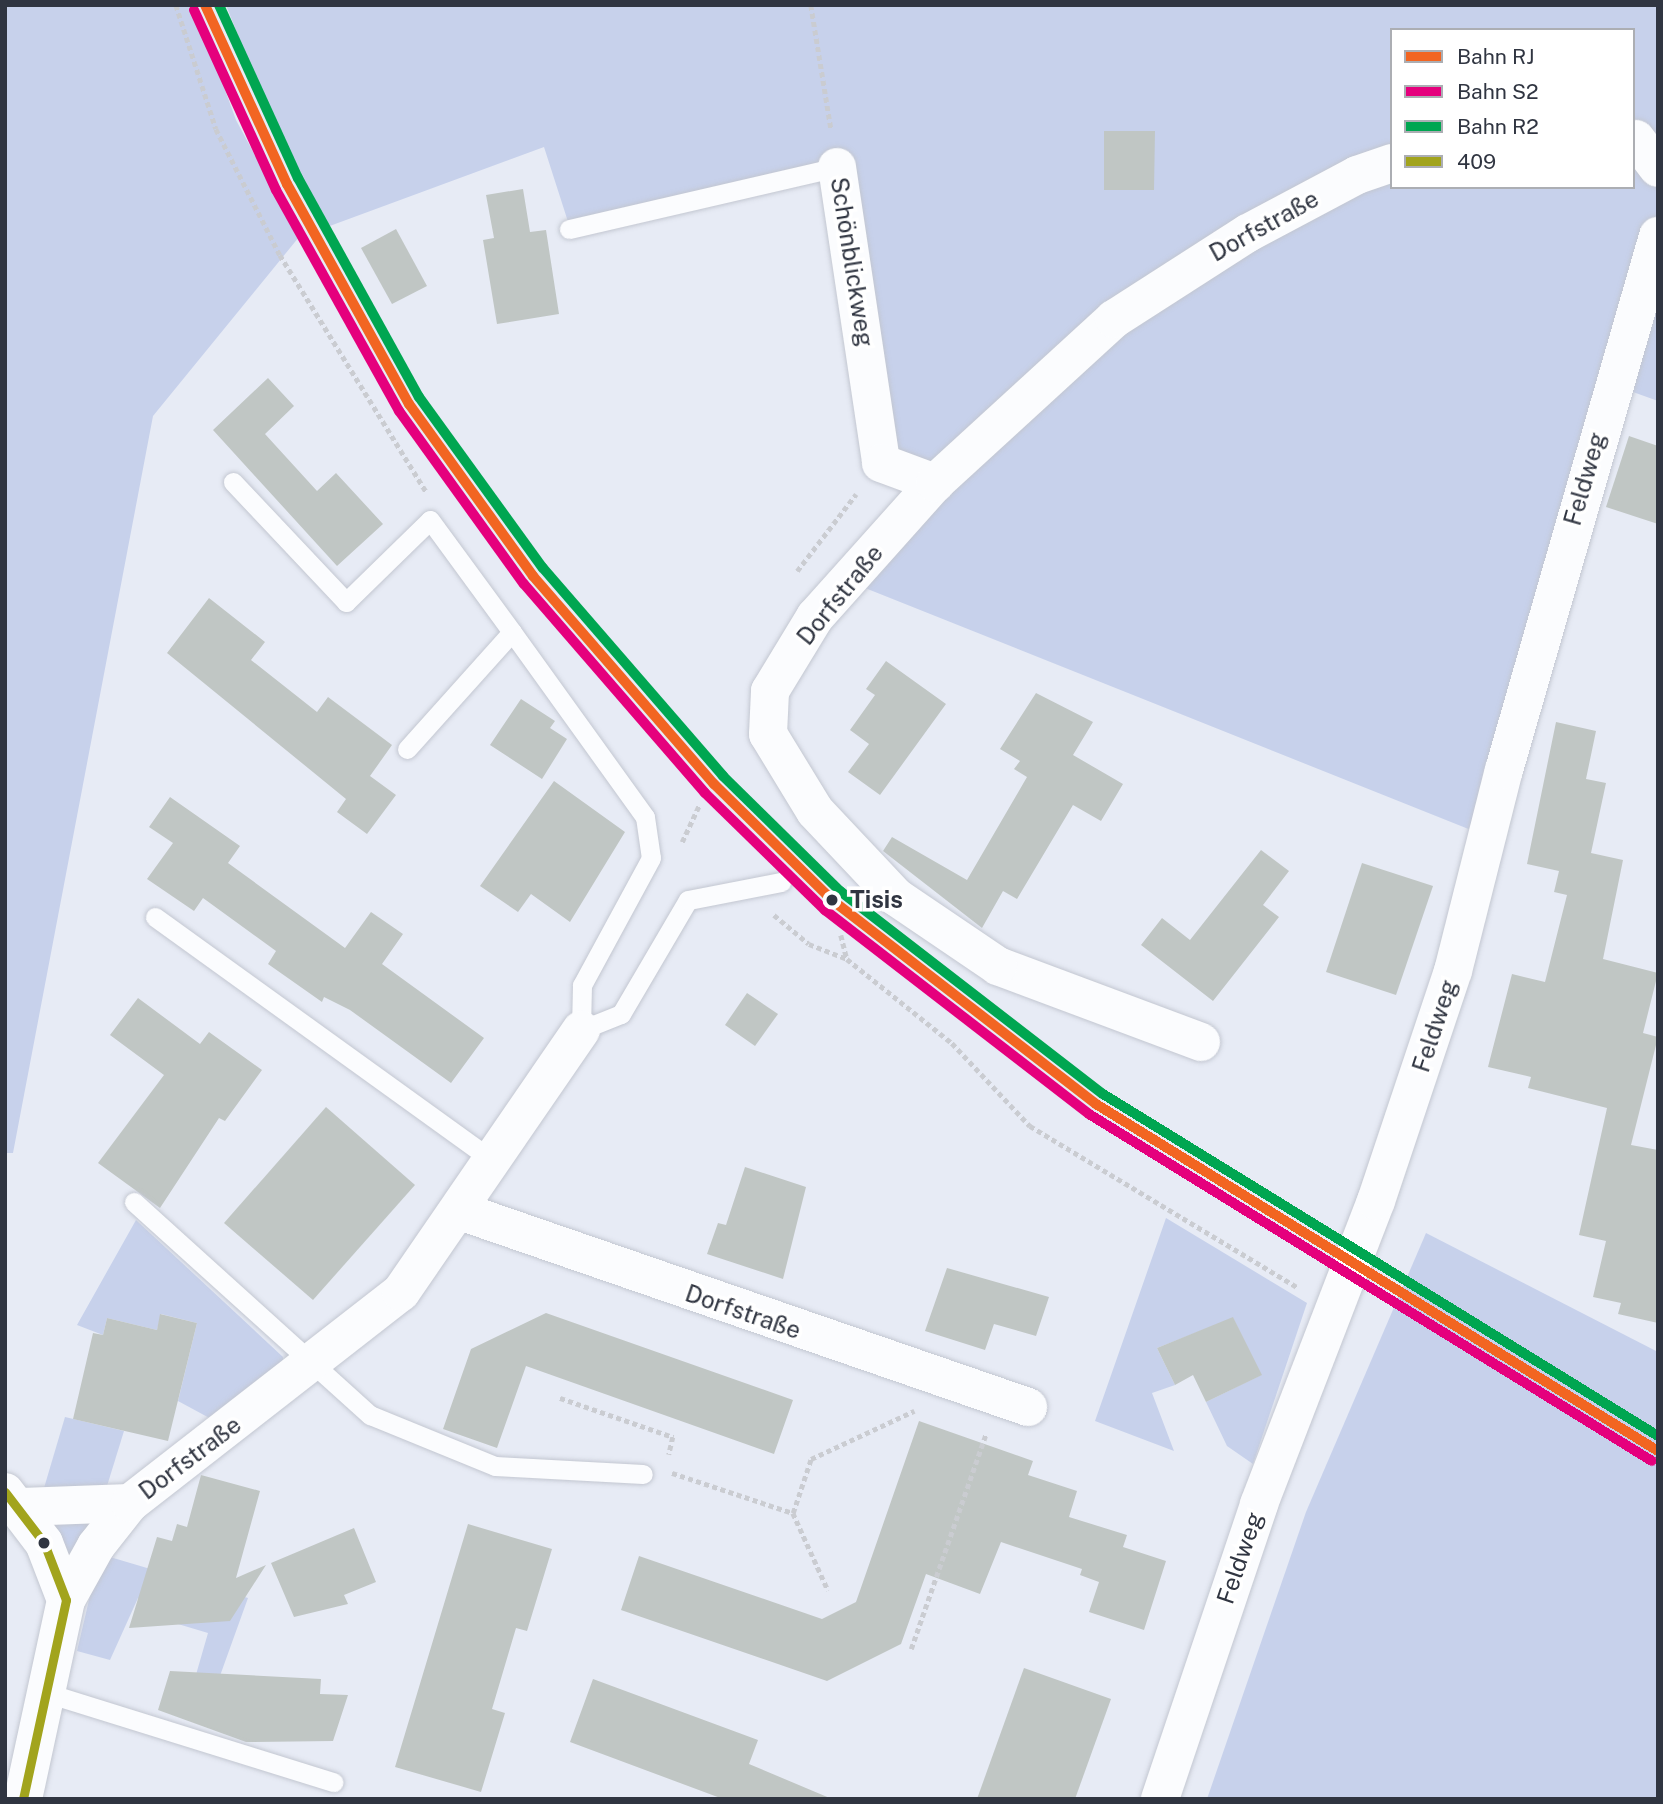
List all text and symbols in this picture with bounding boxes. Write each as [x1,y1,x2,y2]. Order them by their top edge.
legend [1390,28,1635,189]
text: Bahn RJ [1457,44,1534,69]
text: Bahn S2 [1457,79,1539,104]
text: Bahn R2 [1457,114,1539,139]
text: 409 [1457,149,1496,174]
street label: Schönblickweg [824,175,880,349]
street label: Dorfstraße [1204,184,1324,268]
street label: Feldweg [1558,429,1612,529]
street label: Dorfstraße [791,539,889,651]
place label: Tisis [850,886,903,914]
marker: Tisis [821,889,843,911]
street label: Feldweg [1407,976,1463,1076]
street label: Dorfstraße [681,1279,805,1345]
street label: Dorfstraße [133,1410,247,1506]
street label: Feldweg [1211,1508,1269,1608]
unlabelled marker [37,1536,51,1550]

